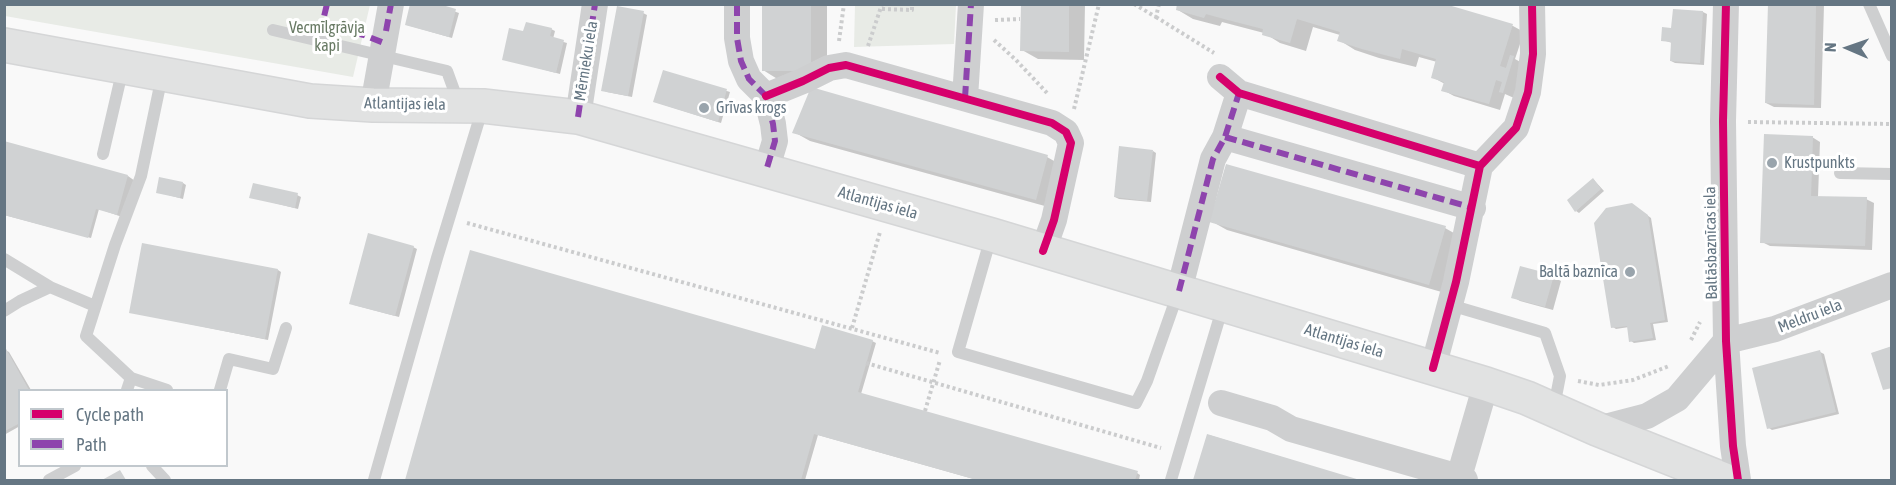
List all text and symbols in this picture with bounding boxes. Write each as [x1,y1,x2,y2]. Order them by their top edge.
park label: Vecmīlgrāvja kapi [289,18,365,56]
north arrow [1818,18,1878,78]
street label: Mērnieku iela [570,20,602,102]
text: N [1821,42,1839,52]
street label: Atlantijas iela [364,94,446,114]
place label: Grīvas krogs [716,98,786,118]
marker: Grīvas krogs [697,101,711,115]
place label: Krustpunkts [1784,153,1855,173]
marker: Krustpunkts [1765,156,1779,170]
street label: Atlantijas iela [836,183,920,223]
street label: Baltāsbaznīcas iela [1700,186,1722,300]
place label: Baltā baznīca [1539,262,1618,282]
marker: Baltā baznīca [1623,265,1637,279]
street label: Meldru iela [1775,295,1845,337]
street label: Atlantijas iela [1302,320,1386,362]
legend [18,389,228,467]
text: Cycle path [76,404,144,425]
text: Path [76,434,107,455]

